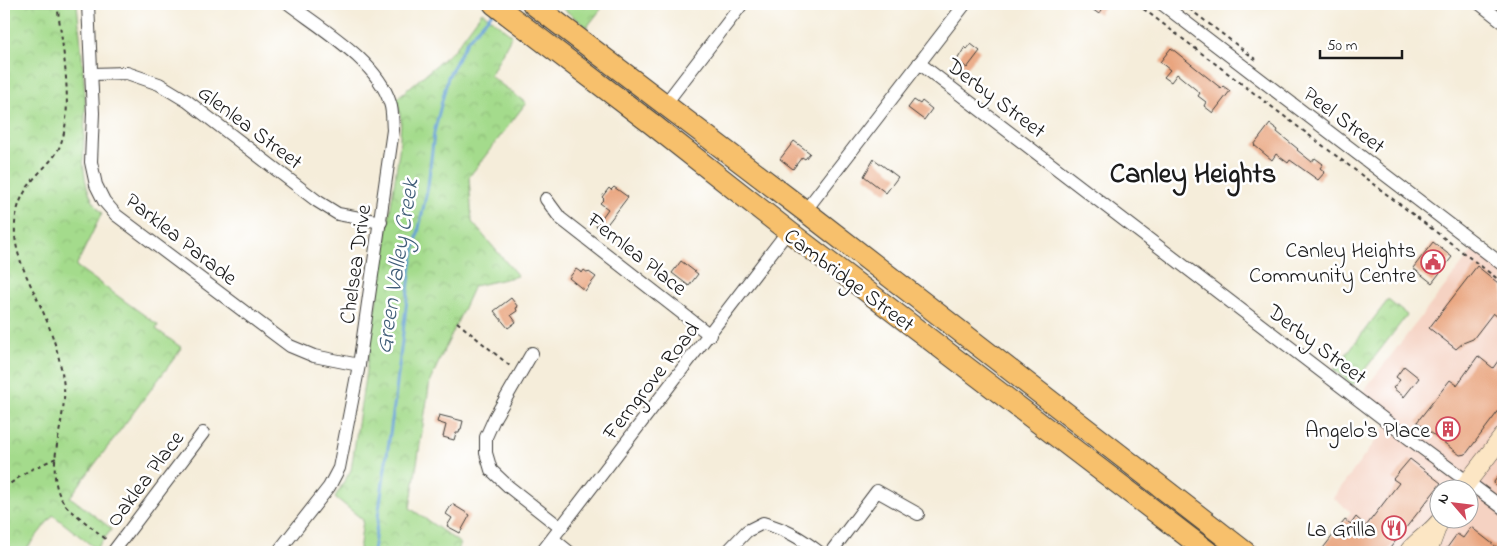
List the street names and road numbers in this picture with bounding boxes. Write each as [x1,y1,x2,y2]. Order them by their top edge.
street label: Derby Street [937,51,1052,149]
street label: Glenlea Street [190,78,309,179]
street label: Peel Street [1295,80,1392,163]
street label: Parklea Parade [117,186,243,295]
street label: Chelsea Drive [333,202,381,326]
street label: Fernlea Place [578,205,693,305]
street label: Cambridge Street [775,222,921,342]
street label: Derby Street [1258,297,1373,395]
street label: Ferngrove Road [595,316,710,449]
street label: Oaklea Place [99,425,193,535]

